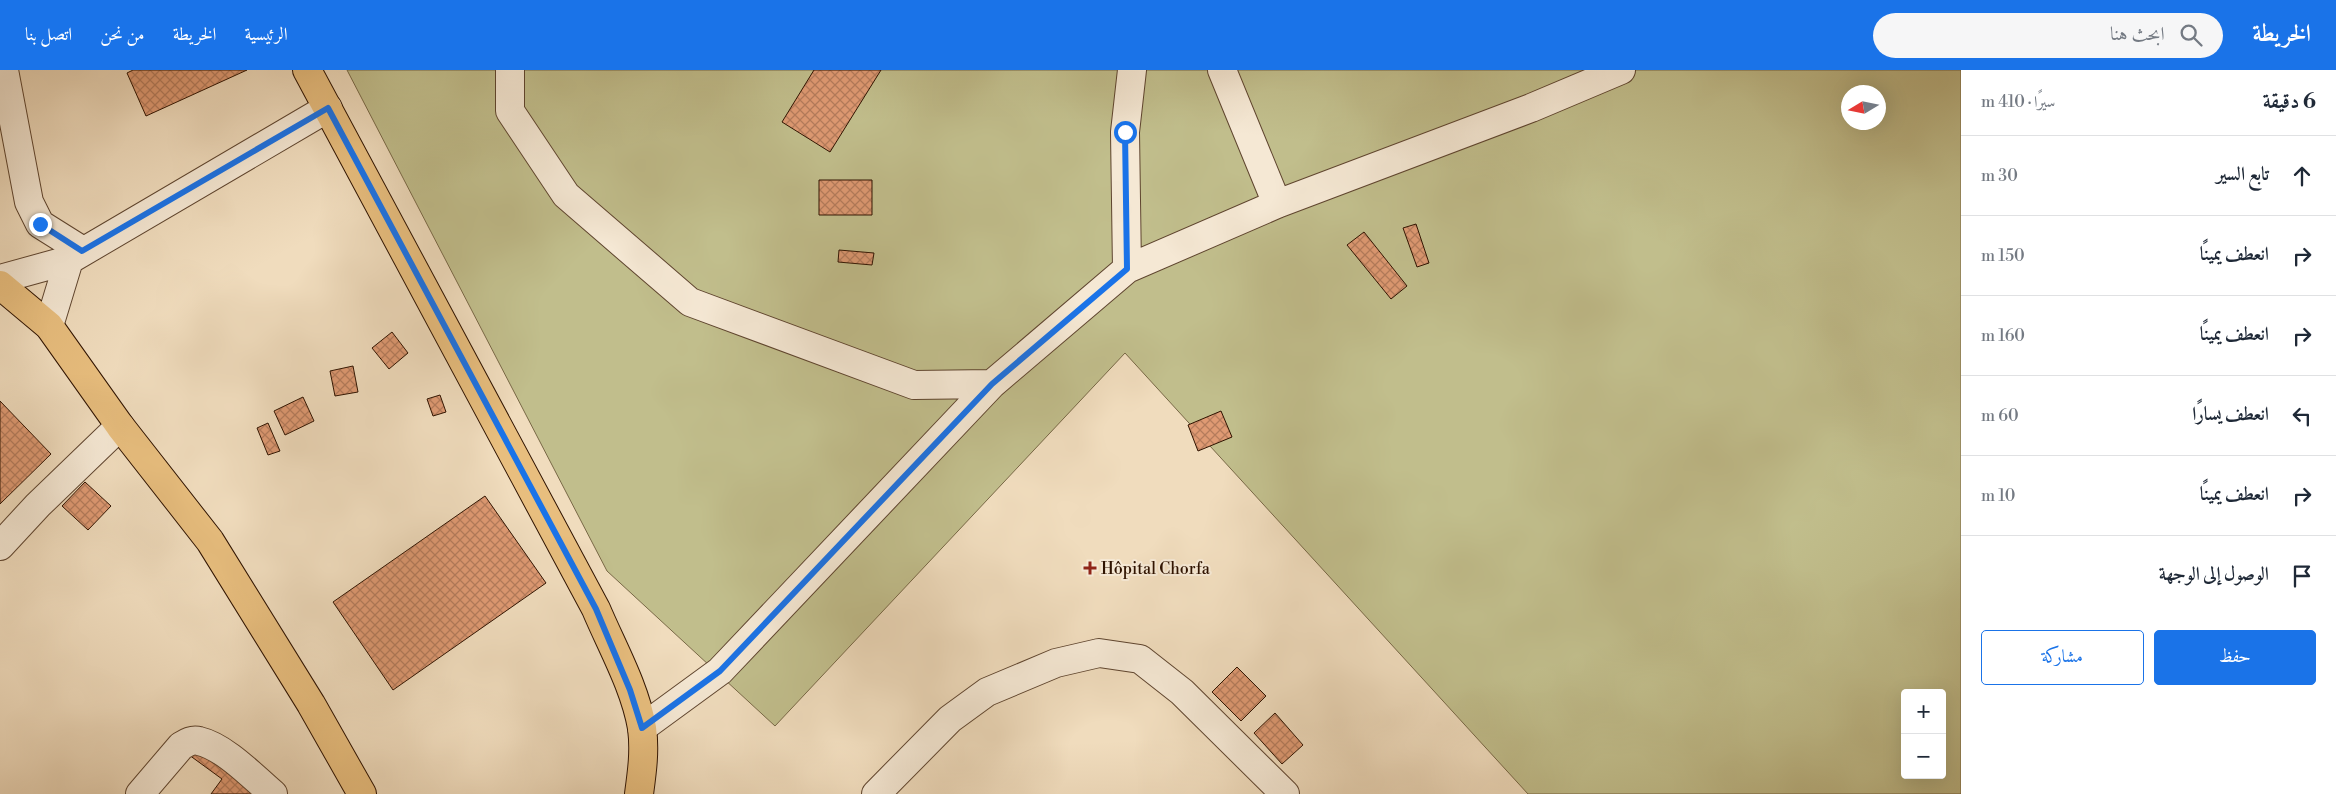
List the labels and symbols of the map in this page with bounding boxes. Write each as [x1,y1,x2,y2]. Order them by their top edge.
north arrow [1841,85,1886,130]
route start [1114,121,1137,144]
route end [29,213,52,236]
place label: Hôpital Chorfa [1101,559,1211,579]
marker: Hôpital Chorfa [1083,561,1097,575]

